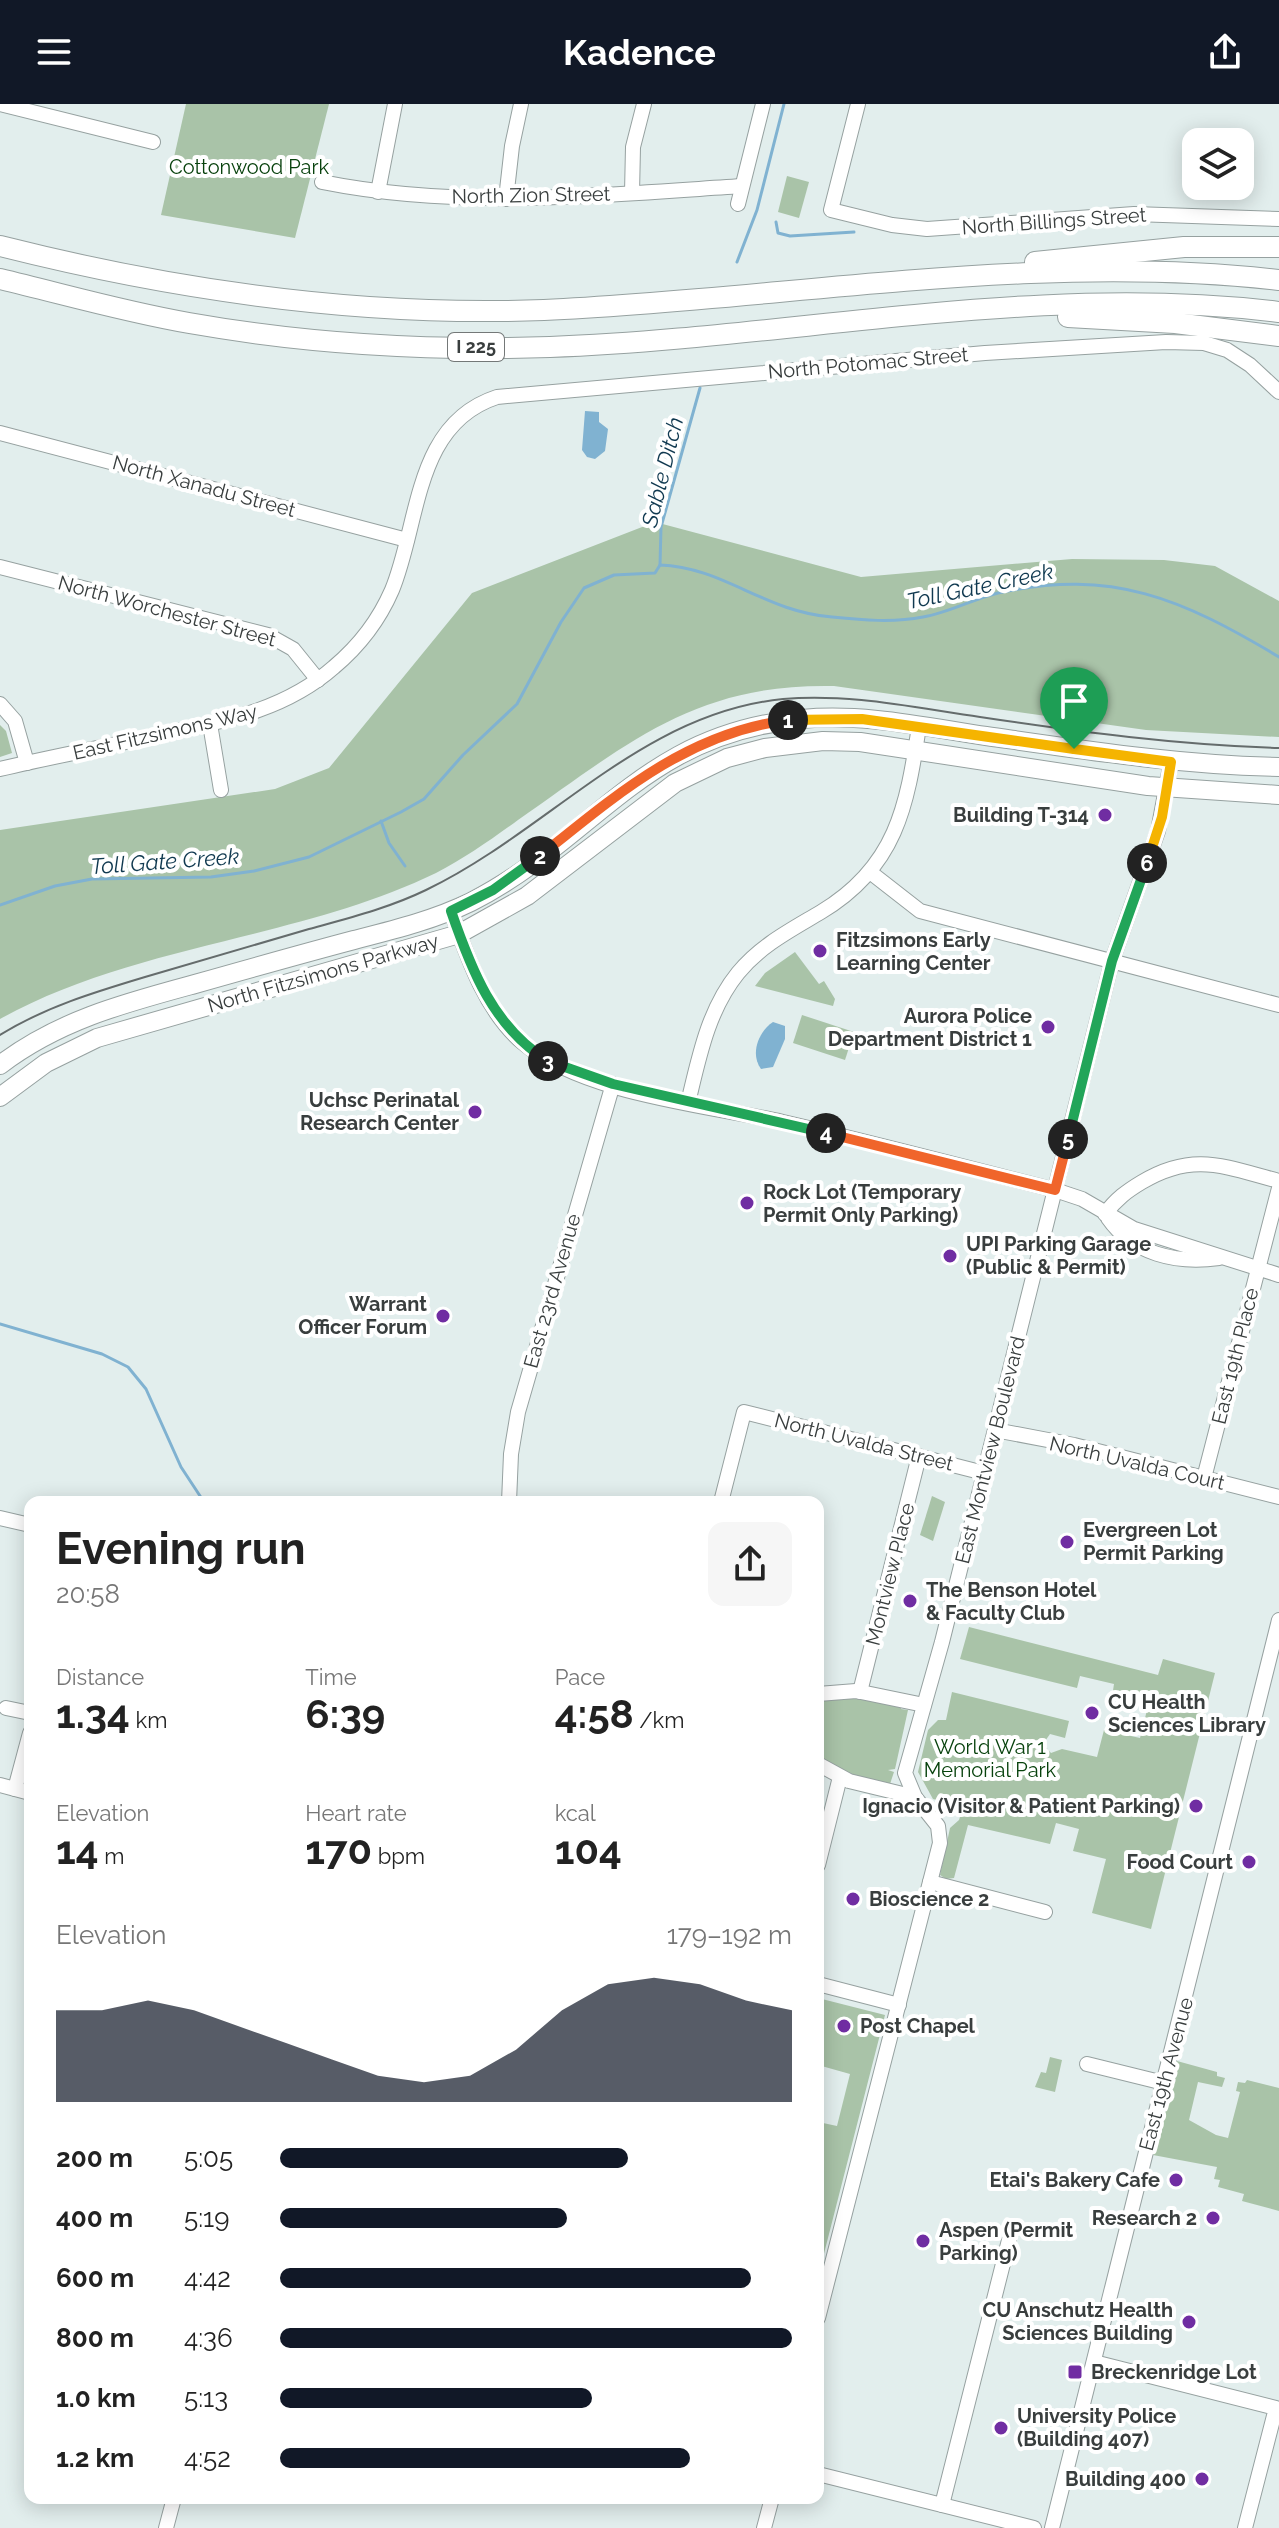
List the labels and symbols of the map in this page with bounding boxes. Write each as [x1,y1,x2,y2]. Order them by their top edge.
park label: Cottonwood Park [169,155,329,179]
street label: North Zion Street [451,182,611,208]
street label: North Billings Street [961,203,1147,239]
road number: I 225 [448,333,504,361]
street label: North Potomac Street [767,342,969,384]
water label: Sable Ditch [636,414,688,531]
street label: North Xanadu Street [110,450,298,522]
water label: Toll Gate Creek [904,558,1056,614]
street label: North Worchester Street [55,570,279,652]
pin [1040,667,1108,749]
street label: East Fitzsimons Way [70,699,260,765]
pin: 1 [768,700,808,740]
place label: Building T-314 [953,803,1089,827]
marker: Building T-314 [1096,806,1114,824]
pin: 2 [520,836,560,876]
water label: Toll Gate Creek [90,843,240,879]
pin: 6 [1127,843,1167,883]
street label: North Fitzsimons Parkway [205,928,441,1018]
place label: Fitzsimons Early Learning Center [836,928,991,975]
marker: Fitzsimons Early Learning Center [811,942,829,960]
place label: Aurora Police Department District 1 [828,1004,1032,1051]
marker: Aurora Police Department District 1 [1039,1018,1057,1036]
pin: 3 [528,1041,568,1081]
place label: Uchsc Perinatal Research Center [300,1088,460,1135]
marker: Uchsc Perinatal Research Center [466,1103,484,1121]
pin: 4 [806,1113,846,1153]
pin: 5 [1048,1119,1088,1159]
place label: Rock Lot (Temporary Permit Only Parking) [763,1180,961,1227]
marker: Rock Lot (Temporary Permit Only Parking) [738,1194,756,1212]
street label: East 23rd Avenue [518,1211,586,1371]
place label: UPI Parking Garage (Public & Permit) [966,1232,1151,1279]
marker: UPI Parking Garage (Public & Permit) [941,1247,959,1265]
street label: East 19th Place [1206,1285,1264,1427]
place label: Warrant Officer Forum [298,1292,427,1339]
marker: Warrant Officer Forum [434,1307,452,1325]
street label: East Montview Boulevard [950,1334,1030,1566]
street label: North Uvalda Street [772,1408,956,1476]
street label: North Uvalda Court [1047,1431,1227,1495]
street label: Montview Place [861,1500,919,1648]
place label: Evergreen Lot Permit Parking [1083,1518,1224,1565]
marker: Evergreen Lot Permit Parking [1058,1533,1076,1551]
place label: The Benson Hotel & Faculty Club [926,1578,1097,1625]
marker: The Benson Hotel & Faculty Club [901,1592,919,1610]
place label: CU Health Sciences Library [1108,1690,1266,1737]
marker: CU Health Sciences Library [1083,1704,1101,1722]
park label: World War 1 Memorial Park [924,1735,1057,1782]
place label: Ignacio (Visitor & Patient Parking) [862,1794,1180,1818]
marker: Ignacio (Visitor & Patient Parking) [1187,1797,1205,1815]
place label: Food Court [1127,1850,1233,1874]
marker: Food Court [1240,1853,1258,1871]
place label: Bioscience 2 [869,1887,989,1911]
marker: Bioscience 2 [844,1890,862,1908]
street label: East 19th Avenue [1134,1994,1198,2153]
place label: Post Chapel [860,2014,976,2038]
marker: Post Chapel [835,2017,853,2035]
place label: Etai's Bakery Cafe [990,2168,1160,2192]
marker: Etai's Bakery Cafe [1167,2171,1185,2189]
place label: Research 2 [1092,2206,1197,2230]
marker: Research 2 [1204,2209,1222,2227]
place label: Aspen (Permit Parking) [939,2218,1074,2265]
marker: Aspen (Permit Parking) [914,2232,932,2250]
place label: CU Anschutz Health Sciences Building [983,2298,1173,2345]
marker: CU Anschutz Health Sciences Building [1180,2313,1198,2331]
place label: Breckenridge Lot [1091,2360,1257,2384]
marker: Breckenridge Lot [1066,2363,1084,2381]
place label: University Police (Building 407) [1017,2404,1176,2451]
marker: University Police (Building 407) [992,2419,1010,2437]
place label: Building 400 [1065,2467,1186,2491]
marker: Building 400 [1193,2470,1211,2488]

